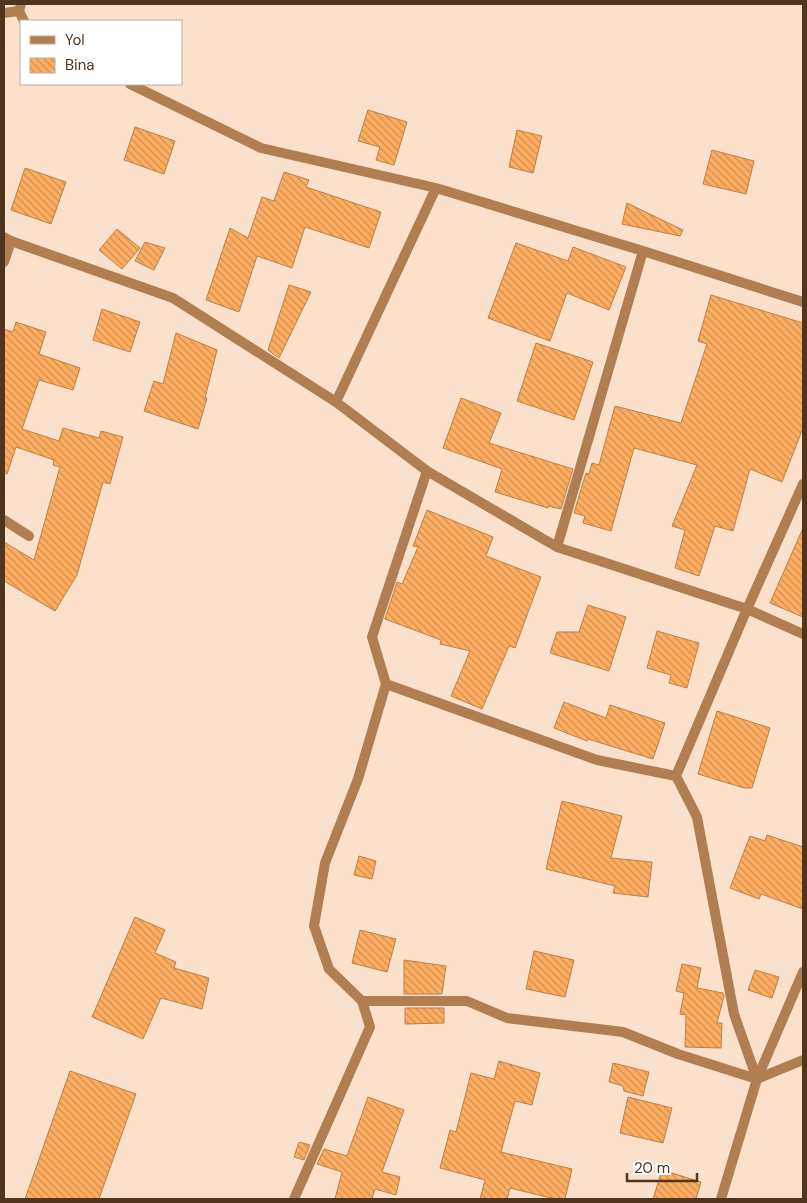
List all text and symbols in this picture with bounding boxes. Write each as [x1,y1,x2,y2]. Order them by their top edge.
legend [20,20,182,85]
text: Yol [65,30,85,50]
text: Bina [65,55,94,75]
scale bar [627,1150,697,1182]
text: 20 m [634,1158,670,1178]

